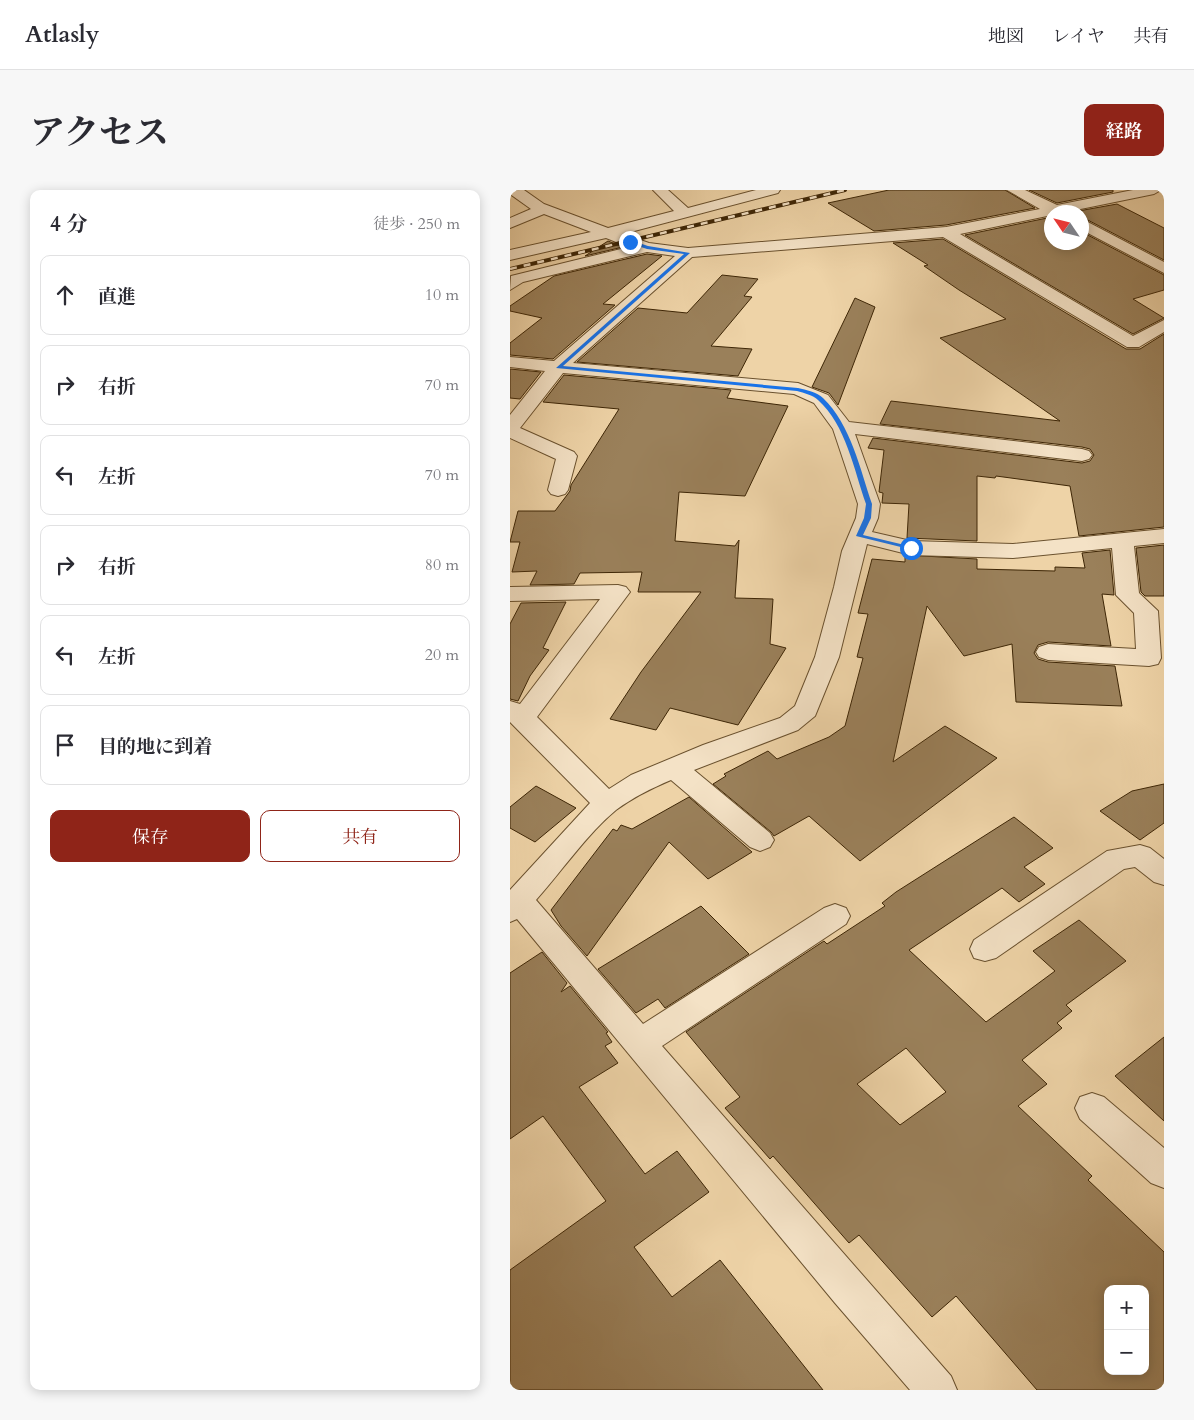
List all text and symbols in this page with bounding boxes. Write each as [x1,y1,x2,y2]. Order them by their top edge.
text: Atlasly [25,18,99,51]
text: 地図 [988,24,1024,49]
text: レイヤ [1052,24,1105,49]
text: 共有 [1133,24,1169,49]
button: 経路 [1084,104,1164,156]
text: アクセス [30,109,169,157]
north arrow [1044,205,1089,250]
text: 4 分 [50,210,87,239]
text: 徒歩 · 250 m [373,213,460,235]
route end [619,231,642,254]
icon: ahead [51,281,79,309]
text: 直進 [98,284,136,310]
text: 10 m [425,284,459,306]
icon: right [51,371,79,399]
text: 右折 [98,374,136,400]
text: 70 m [425,374,459,396]
icon: left [51,461,79,489]
text: 左折 [98,464,136,490]
text: 70 m [425,464,459,486]
route start [900,537,923,560]
icon: right [51,551,79,579]
text: 右折 [98,554,136,580]
text: 80 m [425,554,459,576]
icon: left [51,641,79,669]
text: 左折 [98,644,136,670]
text: 20 m [425,644,459,666]
icon: arrive [51,731,79,759]
text: 目的地に到着 [98,734,212,760]
button: 保存 [50,810,250,862]
button: 共有 [260,810,460,862]
map controls [1104,1285,1149,1375]
button: + [1104,1285,1149,1330]
button: − [1104,1330,1149,1375]

